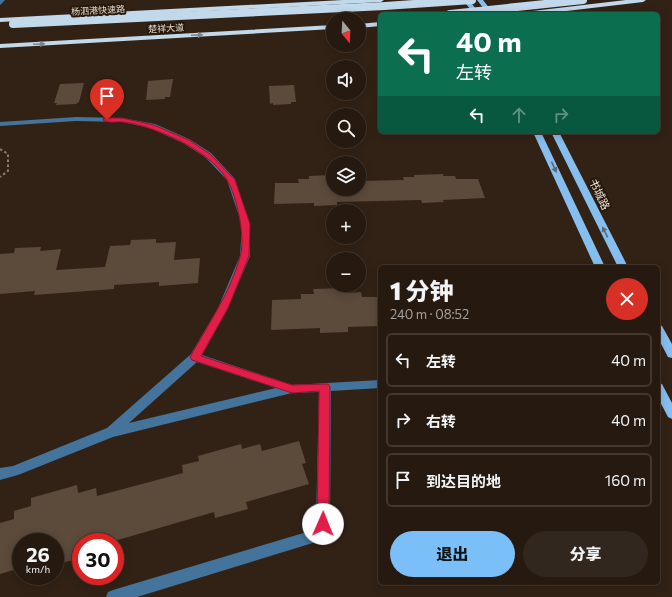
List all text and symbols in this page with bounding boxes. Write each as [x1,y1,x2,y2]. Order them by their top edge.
street label: 杨泗港快速路 [71,3,125,17]
north arrow [326,12,366,52]
map controls [326,12,366,292]
street label: 楚祥大道 [148,22,184,34]
text: 40 m [456,24,522,58]
icon: left [390,28,442,80]
one-way arrow [191,32,204,38]
one-way arrow [33,41,46,47]
button: sound [326,60,366,100]
text: 左转 [456,61,492,83]
pin [90,79,124,120]
icon: arrive [96,85,118,107]
icon: left [466,104,488,126]
icon: ahead [508,104,530,126]
icon: right [550,104,572,126]
button: search [326,108,366,148]
button: layers [326,156,366,196]
one-way arrow [551,162,557,173]
street label: 书城路 [587,176,613,212]
button: + [326,204,366,244]
one-way arrow [602,227,608,238]
button: − [326,252,366,292]
text: 1 分钟 [390,276,454,305]
button: close [606,278,648,320]
text: 240 m · 08:52 [390,306,469,322]
icon: left [392,349,414,371]
text: 40 m [611,351,646,369]
text: 左转 [426,352,456,370]
icon: right [392,409,414,431]
text: 40 m [611,411,646,429]
text: 右转 [426,412,456,430]
icon: arrive [392,469,414,491]
text: 160 m [605,471,646,489]
text: 到达目的地 [426,472,501,490]
position arrow [302,503,344,545]
button: 退出 [390,531,515,577]
button: 分享 [523,531,648,577]
speed limit sign: 30 [72,533,124,585]
text: 26 [26,542,50,566]
text: km/h [26,563,50,575]

